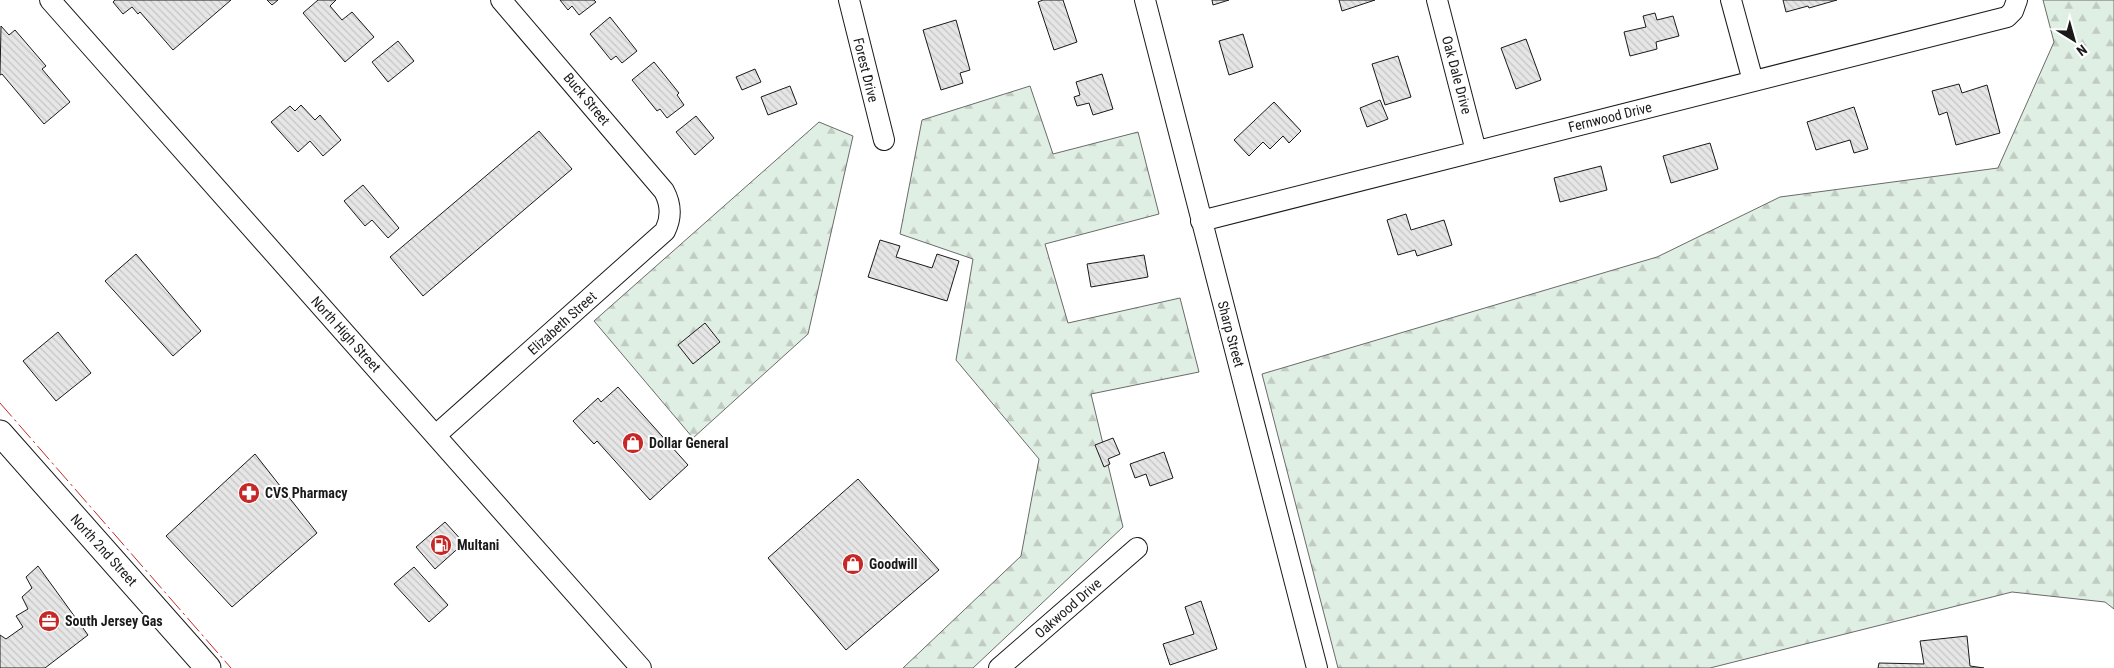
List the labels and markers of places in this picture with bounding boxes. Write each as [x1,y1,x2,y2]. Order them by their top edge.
shop icon: Dollar General [621,431,645,455]
place label: Dollar General [649,435,728,451]
pharmacy icon: CVS Pharmacy [237,481,261,505]
place label: CVS Pharmacy [265,485,348,501]
fuel station icon: Multani [429,533,453,557]
place label: Multani [457,537,499,553]
shop icon: Goodwill [841,552,865,576]
place label: Goodwill [869,556,918,572]
office icon: South Jersey Gas [37,609,61,633]
place label: South Jersey Gas [65,613,163,629]

